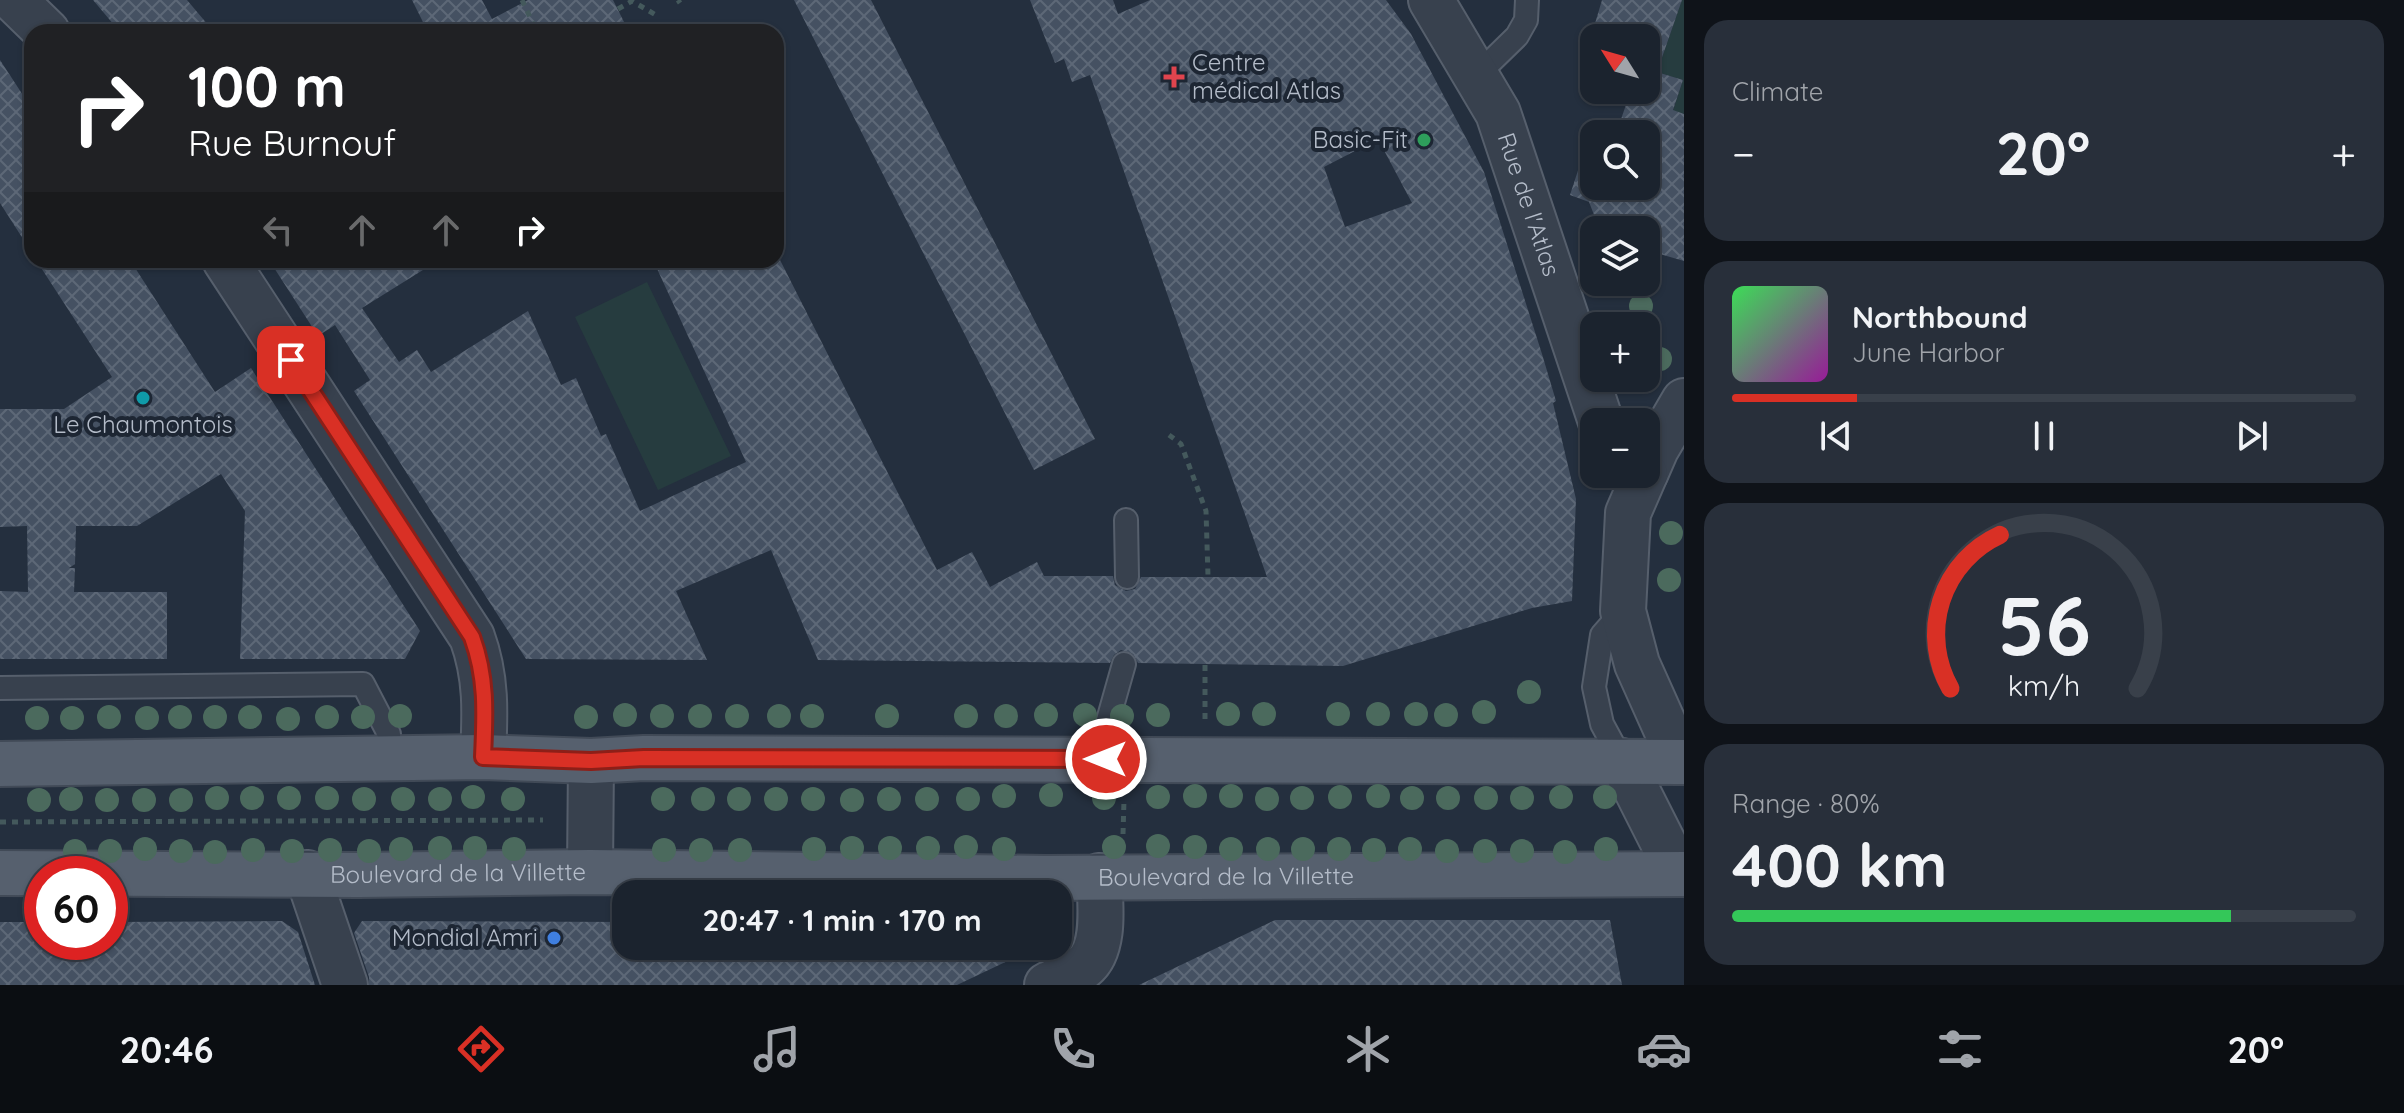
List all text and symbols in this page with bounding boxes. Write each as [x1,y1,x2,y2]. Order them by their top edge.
north arrow [1580,24,1660,104]
map controls [1580,24,1660,488]
place label: Centre médical Atlas [1192,47,1341,105]
text: 100 m [188,51,346,121]
icon: right [56,56,160,160]
marker: Centre médical Atlas [1163,66,1185,88]
text: Climate [1732,75,1823,108]
text: 20° [1996,115,2090,190]
text: Rue Burnouf [188,120,396,165]
button: search [1580,120,1660,200]
place label: Basic-Fit [1313,124,1408,154]
text: − [1732,126,1755,181]
text: + [2331,126,2356,181]
street label: Rue de l'Atlas [1492,129,1567,280]
marker: Basic-Fit [1415,131,1433,149]
icon: left [256,208,300,252]
icon: ahead [340,208,384,252]
icon: ahead [424,208,468,252]
icon: right [508,208,552,252]
button: layers [1580,216,1660,296]
text: Northbound [1852,298,2028,336]
button: + [1580,312,1660,392]
pin [257,326,325,394]
text: June Harbor [1852,336,2004,369]
icon: arrive [269,338,313,382]
marker: Le Chaumontois [134,389,152,407]
button: − [1580,408,1660,488]
place label: Le Chaumontois [53,409,233,439]
icon: previous [1814,414,1858,458]
icon: pause [2022,414,2066,458]
icon: next [2230,414,2274,458]
text: 56 [1997,572,2091,676]
text: km/h [2008,667,2080,703]
position arrow [1064,717,1148,801]
text: Range · 80% [1732,787,1880,820]
text: 400 km [1732,827,1947,902]
speed limit sign: 60 [24,856,128,960]
street label: Boulevard de la Villette [330,856,586,889]
street label: Boulevard de la Villette [1098,860,1354,892]
text: 20:47 · 1 min · 170 m [702,901,982,939]
place label: Mondial Amri [392,922,538,952]
marker: Mondial Amri [545,929,563,947]
icon: directions [453,1021,509,1077]
icon: music [749,1021,805,1077]
icon: phone [1045,1021,1101,1077]
icon: climate [1340,1021,1396,1077]
icon: car [1636,1021,1692,1077]
icon: filters [1932,1021,1988,1077]
text: 20:46 [120,1027,213,1072]
text: 20° [2227,1027,2284,1072]

